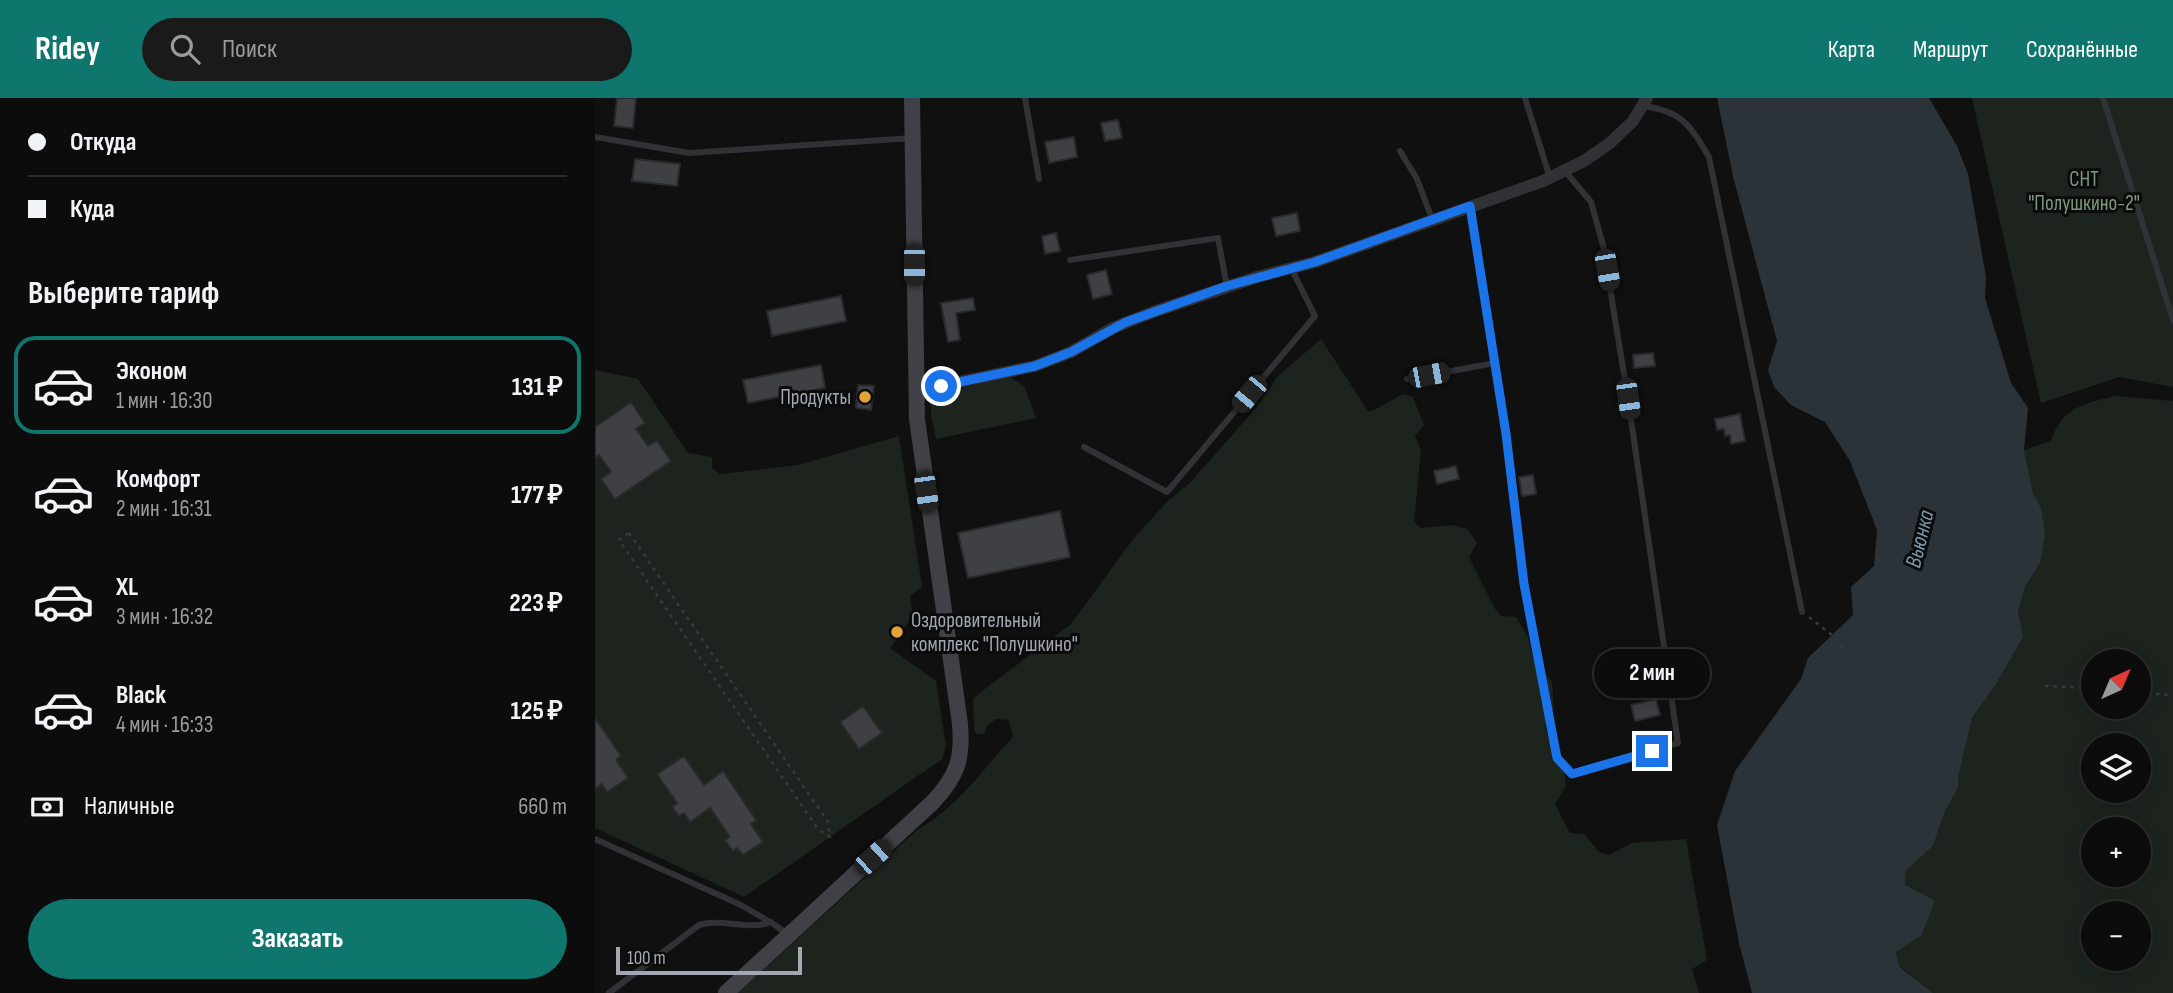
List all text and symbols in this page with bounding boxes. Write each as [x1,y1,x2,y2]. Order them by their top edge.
search box [142,18,632,81]
text: Ridey [35,29,100,69]
icon: search [166,30,204,68]
text: Поиск [222,34,277,65]
text: Карта [1828,35,1875,64]
text: Маршрут [1913,35,1988,64]
text: Сохранённые [2026,35,2138,64]
text: Откуда [70,127,136,158]
park label: СНТ "Полушкино-2" [2028,167,2140,216]
text: Куда [70,194,115,225]
car [904,244,925,286]
car [1594,247,1621,293]
text: Выберите тариф [28,274,219,313]
icon: car [32,354,95,417]
text: Эконом [116,356,187,387]
car [1407,361,1452,389]
route start [925,370,957,402]
car [1228,371,1271,417]
text: 131 ₽ [512,372,563,403]
car [1615,377,1642,421]
place label: Продукты [780,385,851,410]
text: 1 мин · 16:30 [116,387,212,415]
marker: Продукты [857,389,873,405]
icon: car [32,462,95,525]
text: Комфорт [116,464,200,495]
car [913,470,940,514]
text: 177 ₽ [511,480,563,511]
text: 2 мин · 16:31 [116,495,212,523]
water label: Вьюнка [1899,507,1941,571]
icon: car [32,570,95,633]
text: XL [116,572,138,603]
text: 223 ₽ [509,588,563,619]
text: 3 мин · 16:32 [116,603,213,631]
place label: Оздоровительный комплекс "Полушкино" [911,608,1078,657]
marker: Оздоровительный комплекс "Полушкино" [889,624,905,640]
north arrow [2081,649,2151,719]
map controls [2081,649,2151,971]
callout: 2 мин [1594,650,1710,698]
text: 2 мин [1629,659,1675,687]
icon: car [32,678,95,741]
text: Black [116,680,166,711]
text: 125 ₽ [511,696,563,727]
text: 4 мин · 16:33 [116,711,213,739]
button: layers [2081,733,2151,803]
route end [1636,735,1668,767]
icon: cash [28,788,66,826]
text: Наличные [84,791,175,822]
text: 660 m [518,793,567,821]
button: + [2081,817,2151,887]
car [851,835,896,879]
button: Заказать [28,899,567,979]
button: − [2081,901,2151,971]
scale bar [616,944,801,976]
text: 100 m [627,947,666,970]

